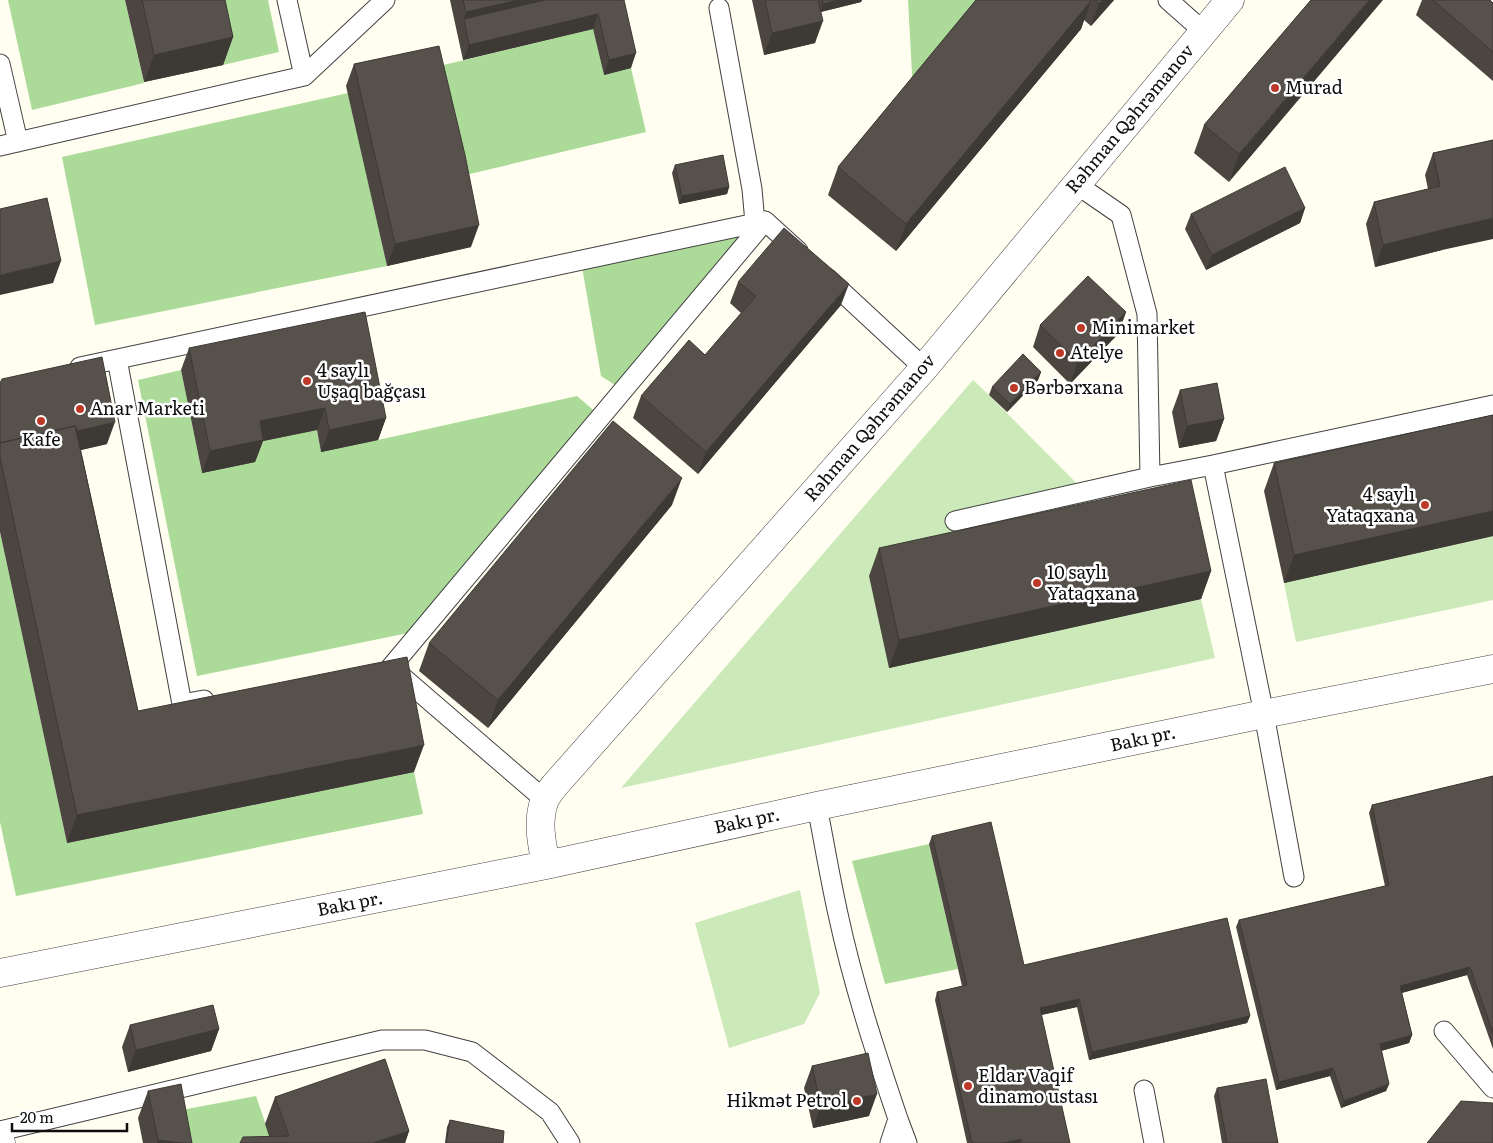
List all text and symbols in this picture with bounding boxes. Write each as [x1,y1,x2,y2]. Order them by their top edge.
street label: Rəhman Qəhrəmanov [1058,37,1200,199]
place label: Murad [1285,73,1343,100]
marker: Murad [1269,82,1281,94]
place label: Minimarket [1091,313,1196,340]
marker: Minimarket [1075,322,1087,334]
place label: Atelye [1070,338,1123,365]
street label: Rəhman Qəhrəmanov [797,347,941,507]
marker: Atelye [1054,347,1066,359]
place label: 4 saylı Uşaq bağçası [317,356,426,404]
place label: Bərbərxana [1024,373,1124,400]
marker: 4 saylı Uşaq bağçası [301,375,313,387]
marker: Bərbərxana [1008,382,1020,394]
place label: Anar Marketi [90,394,205,421]
marker: Anar Marketi [74,403,86,415]
marker: Kafe [35,415,47,427]
place label: Kafe [21,425,61,452]
place label: 4 saylı Yataqxana [1326,480,1415,528]
marker: 4 saylı Yataqxana [1419,499,1431,511]
place label: 10 saylı Yataqxana [1047,558,1136,606]
marker: 10 saylı Yataqxana [1031,577,1043,589]
street label: Bakı pr. [1107,717,1178,758]
street label: Bakı pr. [711,799,782,840]
street label: Bakı pr. [314,883,385,922]
place label: Eldar Vaqif dinamo ustası [978,1061,1098,1109]
marker: Eldar Vaqif dinamo ustası [962,1080,974,1092]
place label: Hikmət Petrol [726,1086,847,1113]
marker: Hikmət Petrol [851,1095,863,1107]
scale bar [12,1100,128,1132]
text: 20 m [20,1105,54,1128]

